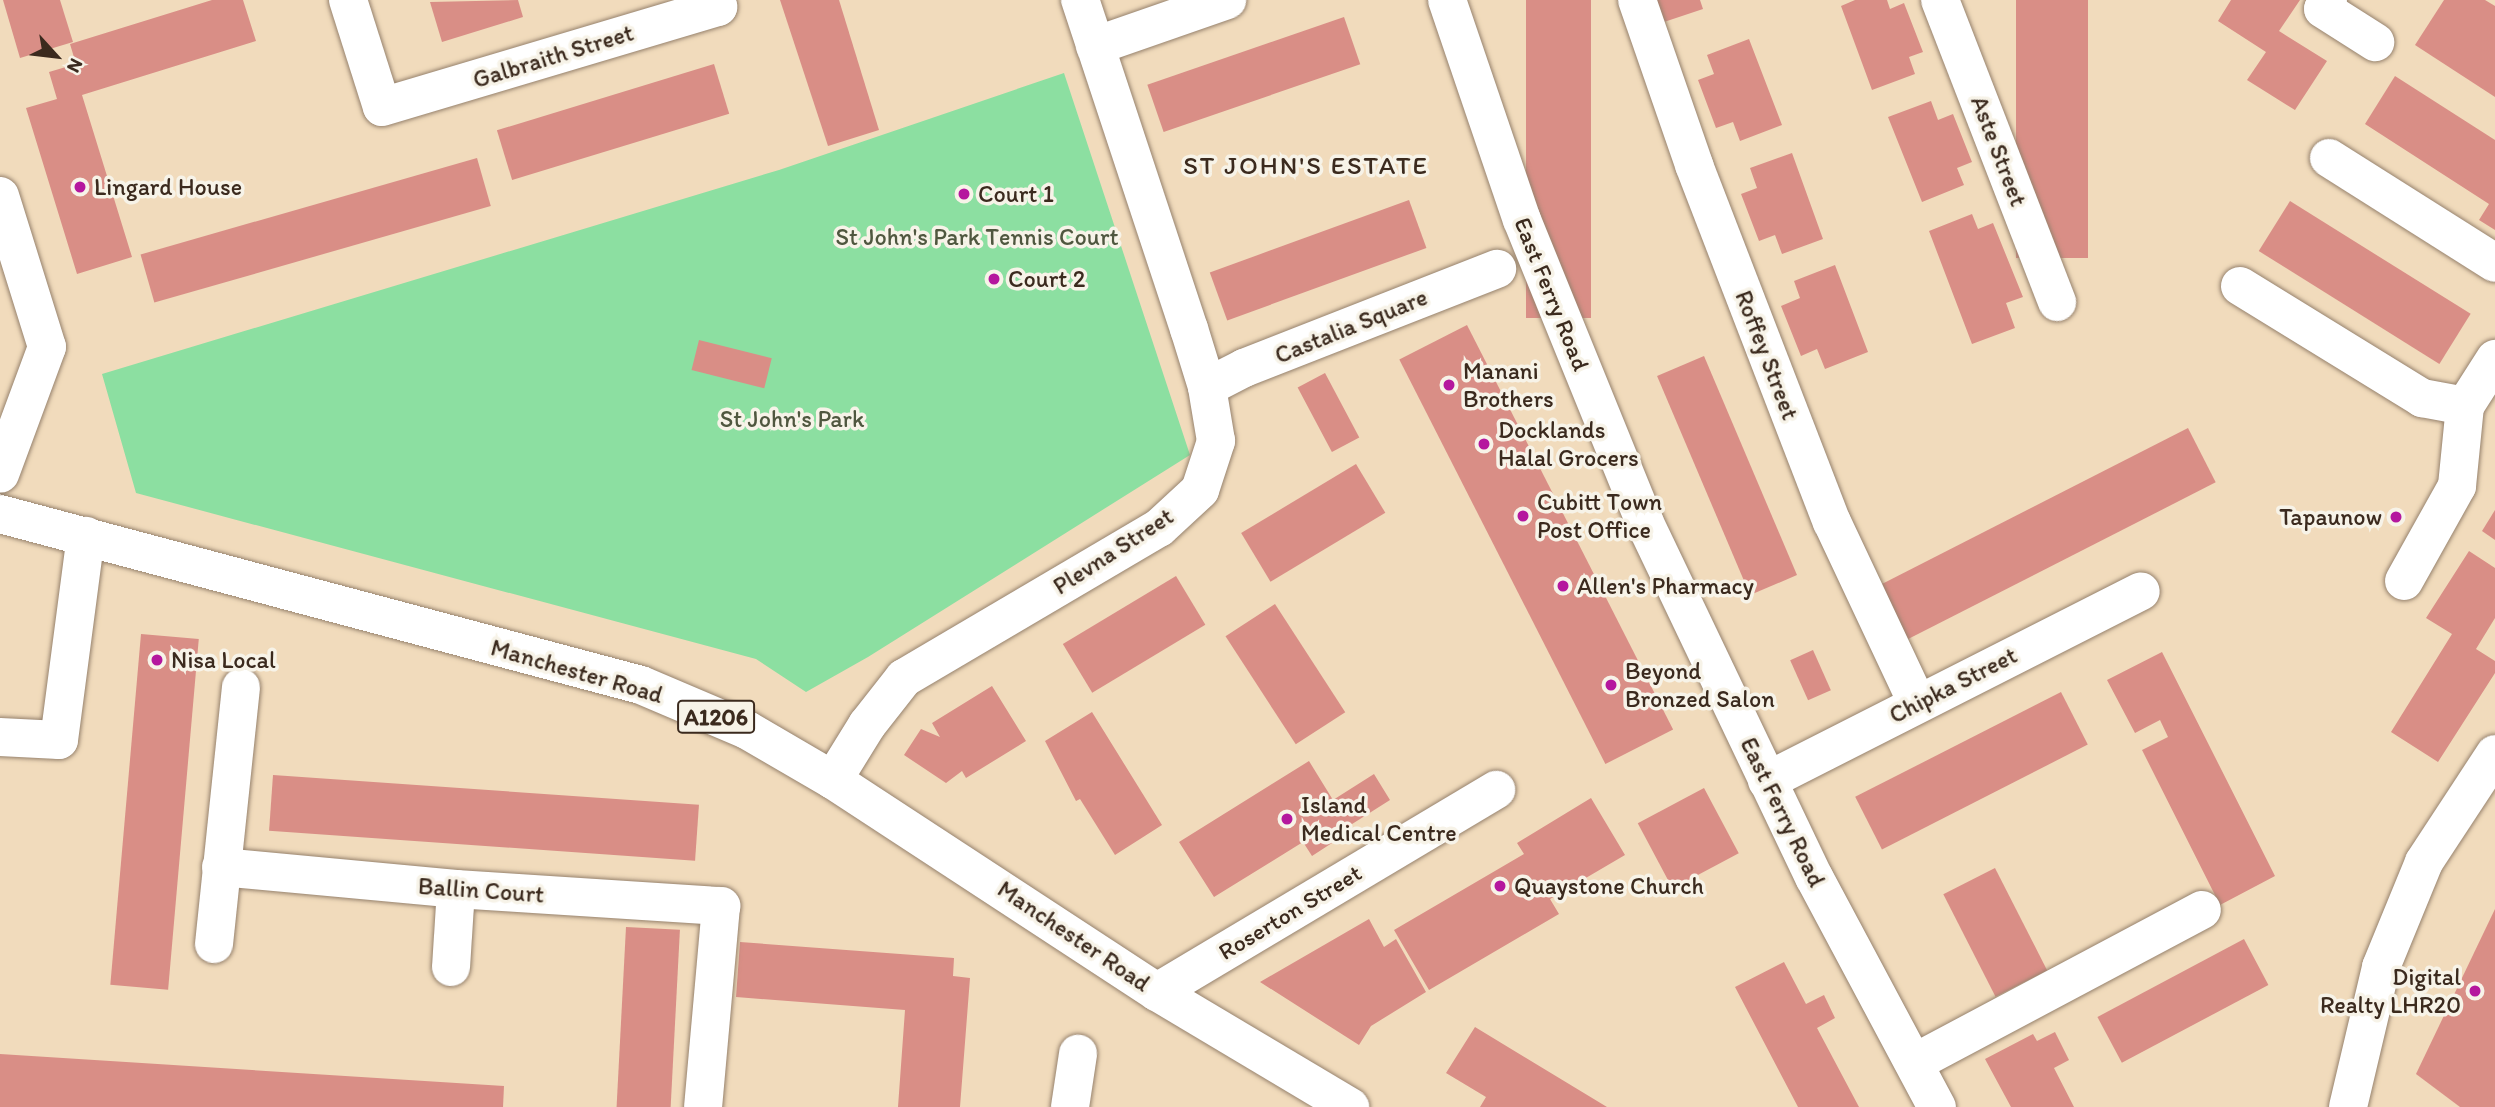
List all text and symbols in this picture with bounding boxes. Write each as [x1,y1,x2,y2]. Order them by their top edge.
street label: Galbraith Street [469,18,637,94]
north arrow [21,21,91,91]
text: N [62,55,88,77]
street label: Aste Street [1965,92,2033,210]
district label: ST JOHN'S ESTATE [1184,150,1428,182]
place label: Lingard House [94,173,242,201]
marker: Lingard House [72,179,88,195]
place label: Court 1 [978,180,1054,208]
marker: Court 1 [956,186,972,202]
street label: East Ferry Road [1509,214,1595,374]
park label: St John's Park Tennis Court [836,223,1118,251]
place label: Court 2 [1008,265,1085,293]
marker: Court 2 [986,271,1002,287]
street label: Castalia Square [1271,282,1431,370]
street label: Roffey Street [1729,287,1805,423]
place label: Manani Brothers [1463,357,1554,413]
marker: Manani Brothers [1441,377,1457,393]
park label: St John's Park [719,405,865,433]
place label: Docklands Halal Grocers [1498,416,1639,472]
marker: Docklands Halal Grocers [1476,436,1492,452]
place label: Cubitt Town Post Office [1537,488,1659,544]
street label: Plevna Street [1048,502,1178,600]
place label: Tapaunow [2279,503,2382,531]
marker: Cubitt Town Post Office [1515,508,1531,524]
marker: Tapaunow [2388,509,2404,525]
place label: Allen's Pharmacy [1577,572,1754,600]
marker: Allen's Pharmacy [1555,578,1571,594]
street label: Manchester Road [488,633,666,709]
street label: Chipka Street [1884,641,2022,729]
place label: Nisa Local [171,646,275,674]
marker: Nisa Local [149,652,165,668]
place label: Beyond Bronzed Salon [1625,657,1774,713]
marker: Beyond Bronzed Salon [1603,677,1619,693]
road number: A1206 [676,698,756,736]
street label: East Ferry Road [1735,733,1831,891]
place label: Island Medical Centre [1301,791,1457,847]
marker: Island Medical Centre [1279,811,1295,827]
street label: Roserton Street [1213,858,1367,966]
street label: Ballin Court [417,871,545,909]
place label: Quaystone Church [1514,872,1705,900]
street label: Manchester Road [992,874,1156,998]
marker: Quaystone Church [1492,878,1508,894]
place label: Digital Realty LHR20 [2320,963,2461,1019]
marker: Digital Realty LHR20 [2467,983,2483,999]

